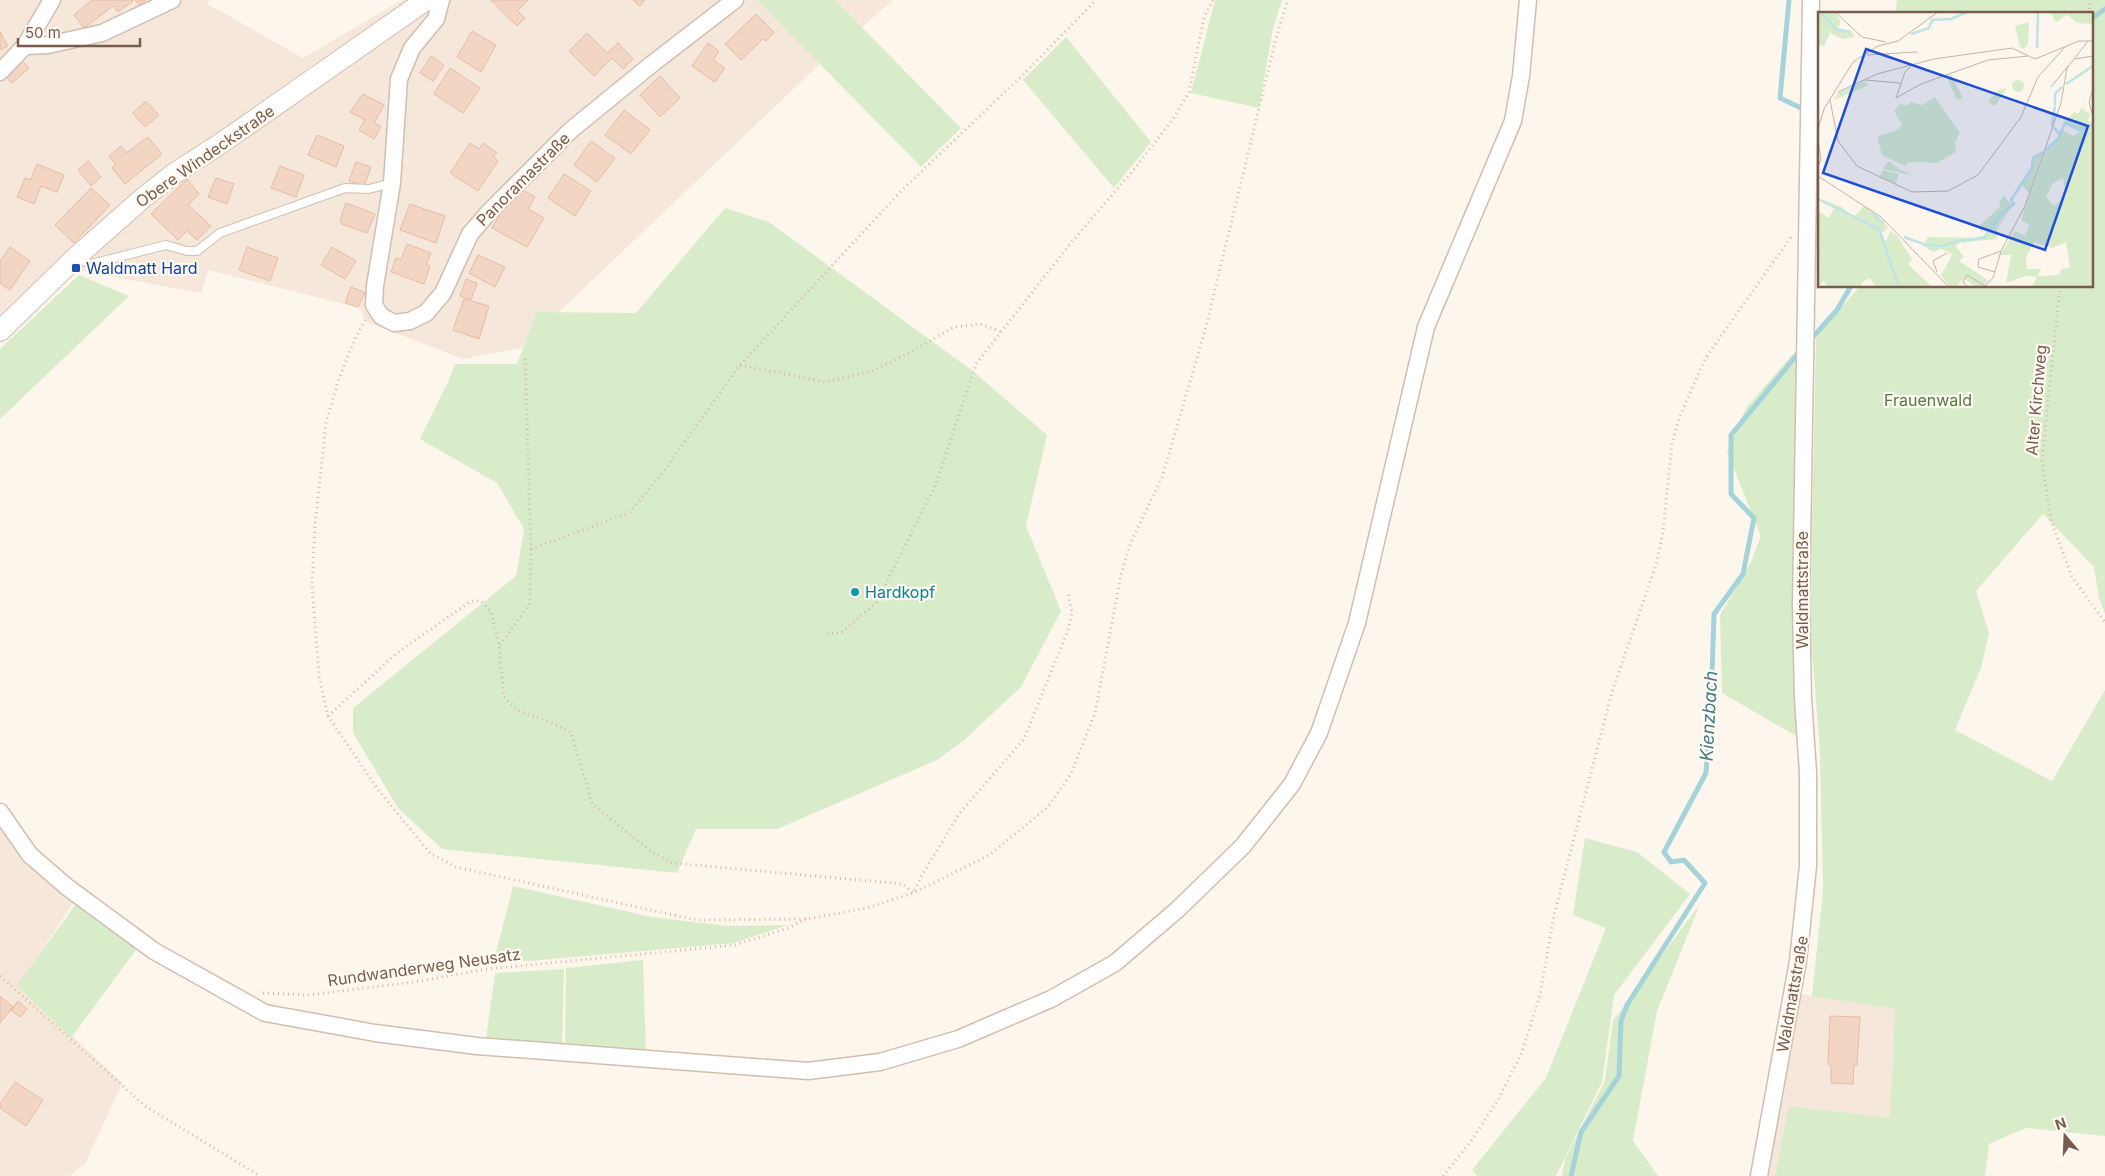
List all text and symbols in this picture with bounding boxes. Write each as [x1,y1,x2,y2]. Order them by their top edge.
inset map [1818,12,2092,288]
scale bar [18,15,140,47]
text: 50 m [25,23,61,42]
street label: Obere Windeckstraße [132,100,278,212]
street label: Panoramastraße [472,128,574,230]
place label: Waldmatt Hard [86,258,198,278]
marker: Waldmatt Hard [70,262,82,274]
street label: Alter Kirchweg [2021,344,2051,456]
park label: Frauenwald [1884,390,1972,410]
street label: Waldmattstraße [1792,531,1812,649]
place label: Hardkopf [865,582,935,602]
marker: Hardkopf [849,586,861,598]
water label: Kienzbach [1696,670,1721,762]
street label: Waldmattstraße [1772,934,1812,1054]
street label: Rundwanderweg Neusatz [326,944,522,990]
north arrow [2040,1111,2090,1161]
text: N [2053,1113,2068,1133]

